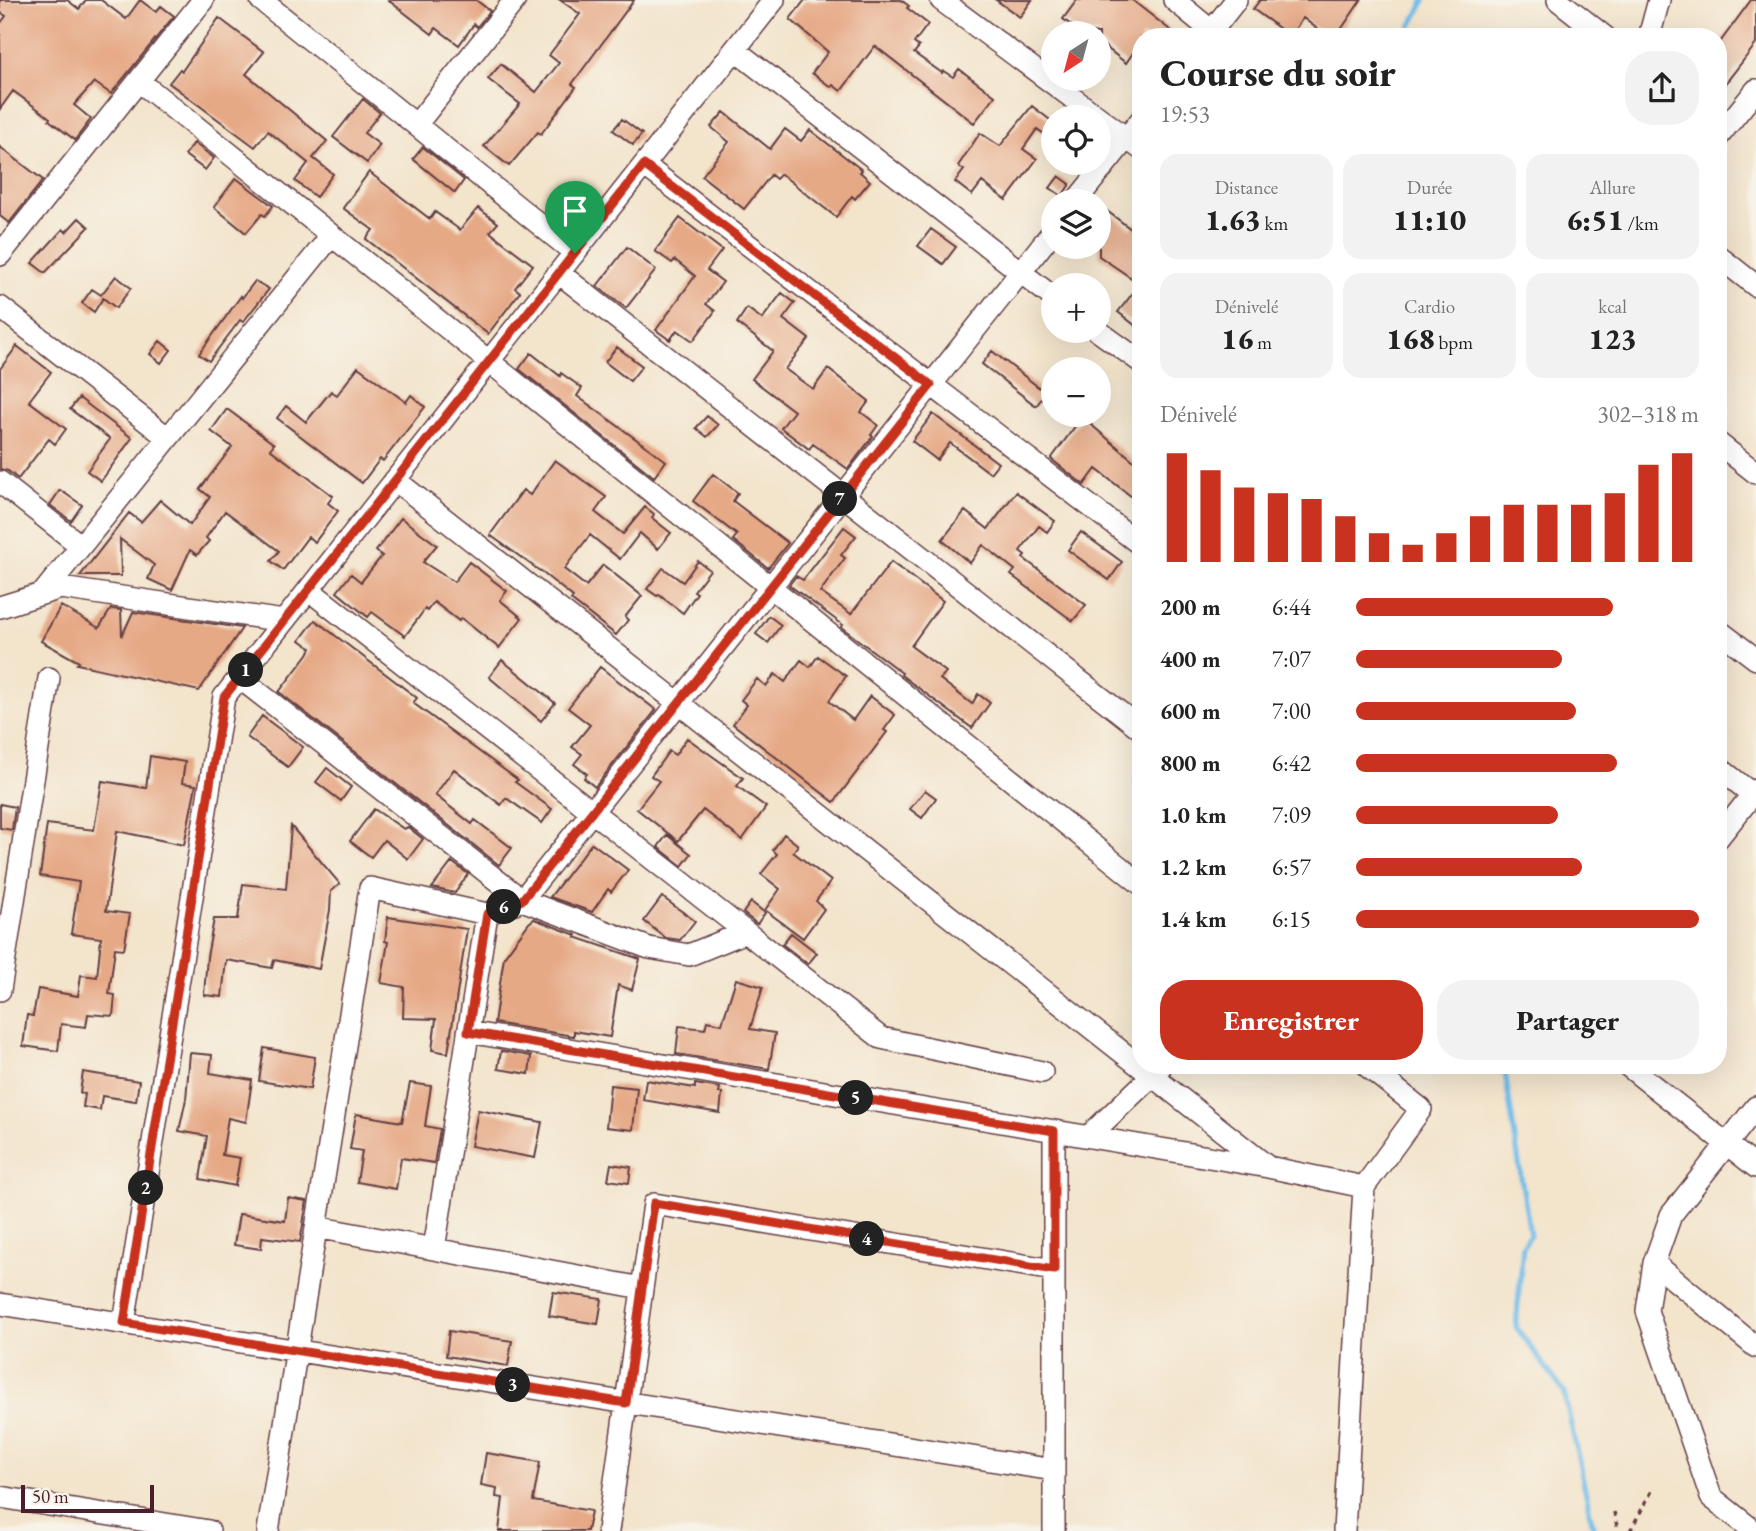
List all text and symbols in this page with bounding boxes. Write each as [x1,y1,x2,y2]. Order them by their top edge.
north arrow [1041,21,1111,91]
map controls [1041,21,1111,427]
text: Course du soir [1160,48,1396,97]
button: share [1625,51,1699,125]
text: 19:53 [1160,99,1210,129]
button: locate [1041,105,1111,175]
text: Distance [1215,175,1278,200]
text: Durée [1407,175,1452,200]
text: Allure [1589,175,1636,200]
pin [545,181,605,253]
button: layers [1041,189,1111,259]
icon: arrive [556,192,594,230]
text: 1.63 [1205,200,1261,239]
text: 11:10 [1393,200,1466,239]
text: 6:51 [1566,200,1624,239]
text: km [1261,211,1288,236]
text: /km [1624,211,1659,236]
button: + [1041,273,1111,343]
text: Dénivelé [1215,294,1278,319]
text: Cardio [1404,294,1455,319]
text: kcal [1598,294,1627,319]
text: 16 [1221,319,1253,358]
text: 168 [1386,319,1435,358]
text: 123 [1588,319,1637,358]
text: m [1253,330,1272,355]
text: bpm [1435,330,1473,355]
button: − [1041,357,1111,427]
text: Dénivelé [1160,399,1237,429]
text: 302–318 m [1598,399,1699,429]
pin: 7 [822,482,858,516]
text: 7 [834,486,845,511]
text: 200 m [1160,592,1221,622]
text: 6:44 [1272,592,1311,622]
text: 400 m [1160,644,1221,674]
text: 7:07 [1272,644,1311,674]
pin: 1 [229,652,264,688]
text: 1 [240,657,251,682]
text: 600 m [1160,696,1221,726]
text: 7:00 [1272,696,1311,726]
text: 800 m [1160,748,1221,778]
text: 6:42 [1272,748,1311,778]
text: 1.0 km [1160,800,1227,830]
text: 7:09 [1272,800,1311,830]
text: 1.2 km [1160,852,1227,882]
text: 6:57 [1272,852,1311,882]
pin: 6 [486,890,522,925]
text: 6 [498,894,509,919]
text: 1.4 km [1160,904,1227,934]
text: 6:15 [1272,904,1311,934]
button: Enregistrer [1160,980,1423,1060]
button: Partager [1437,980,1699,1060]
pin: 5 [838,1080,874,1116]
text: 5 [850,1085,861,1110]
pin: 2 [128,1170,164,1206]
text: 2 [140,1175,151,1200]
pin: 4 [850,1222,884,1256]
text: 4 [861,1226,872,1251]
pin: 3 [496,1368,530,1402]
text: 3 [507,1372,518,1397]
scale bar [21,1482,154,1514]
text: 50 m [32,1484,69,1509]

